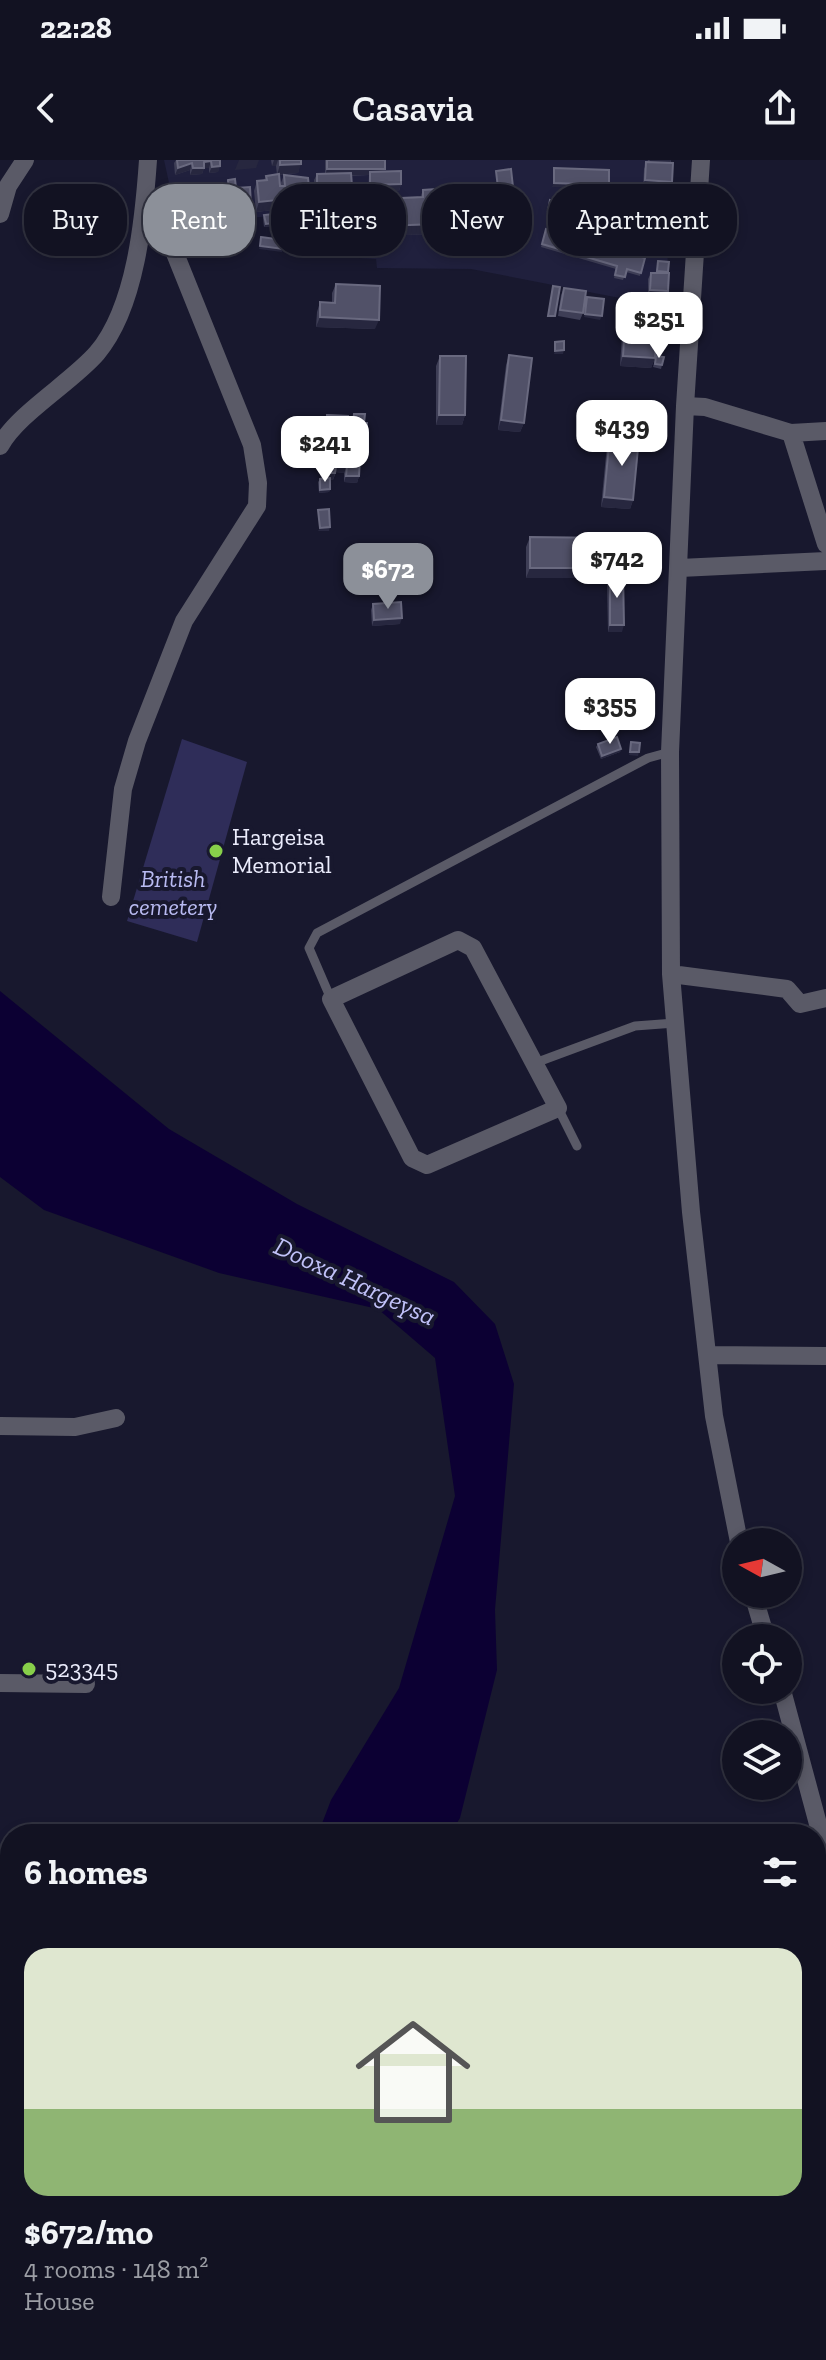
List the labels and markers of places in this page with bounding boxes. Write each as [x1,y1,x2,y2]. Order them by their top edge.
pin: $251 [612,292,706,360]
pin: $439 [575,400,669,468]
pin: $241 [278,416,372,484]
pin: $742 [570,532,664,600]
pin: $672 [341,543,435,611]
pin: $355 [563,678,657,746]
place label: Hargeisa Memorial [232,822,332,879]
marker: Hargeisa Memorial [207,842,225,860]
place label: 523345 [45,1654,118,1683]
marker: 523345 [20,1660,38,1678]

